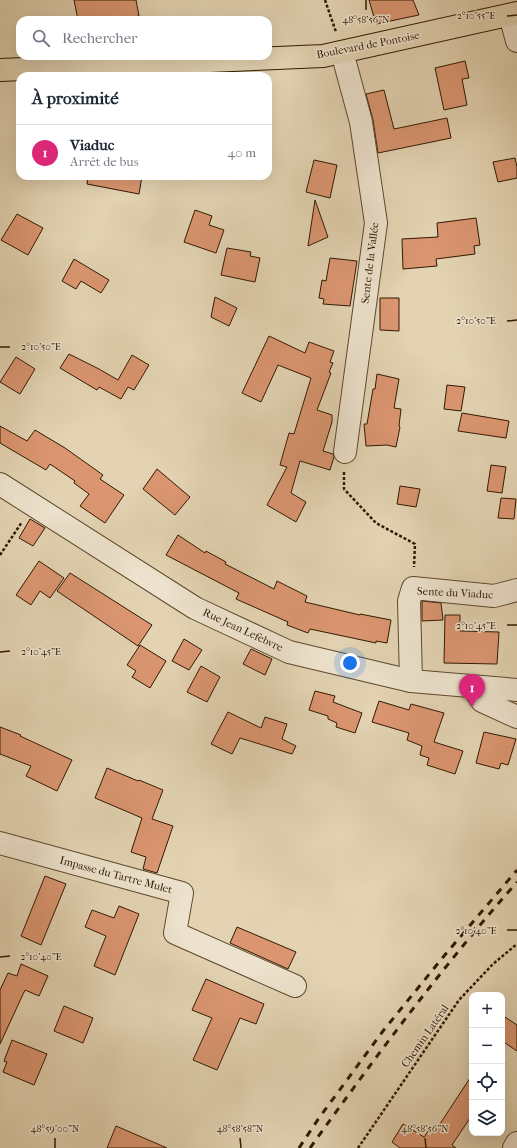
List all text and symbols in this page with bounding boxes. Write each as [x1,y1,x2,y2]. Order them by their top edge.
text: 2°10'55"E [457,10,495,22]
text: 48°58'56"N [342,14,390,26]
search box [16,16,272,60]
icon: search [30,27,52,49]
text: Rechercher [62,29,137,47]
street label: Boulevard de Pontoise [315,29,421,61]
text: À proximité [32,88,119,108]
text: Viaduc [70,136,114,154]
text: 1 [43,145,47,160]
text: 40 m [228,145,256,160]
text: Arrêt de bus [70,154,138,169]
street label: Sente de la Vallée [359,221,382,304]
text: 2°10'50"E [456,315,496,327]
text: 2°10'50"E [21,341,61,353]
street label: Sente du Viaduc [417,585,494,601]
street label: Rue Jean Lefebvre [201,606,286,655]
text: 2°10'45"E [456,620,496,632]
text: 2°10'45"E [21,646,61,658]
your location [340,653,360,673]
pin: 1 [459,674,485,707]
street label: Impasse du Tartre Mulet [58,854,174,896]
text: 2°10'40"E [455,925,497,937]
text: 2°10'40"E [20,951,62,963]
map controls [469,992,505,1136]
button: + [469,992,505,1028]
street label: Chemin Latéral [398,1002,452,1070]
button: − [469,1028,505,1064]
button: locate [469,1064,505,1100]
button: layers [469,1100,505,1136]
text: 48°59'00"N [31,1123,80,1135]
text: 48°58'58"N [217,1123,264,1135]
text: 48°58'56"N [401,1123,449,1135]

